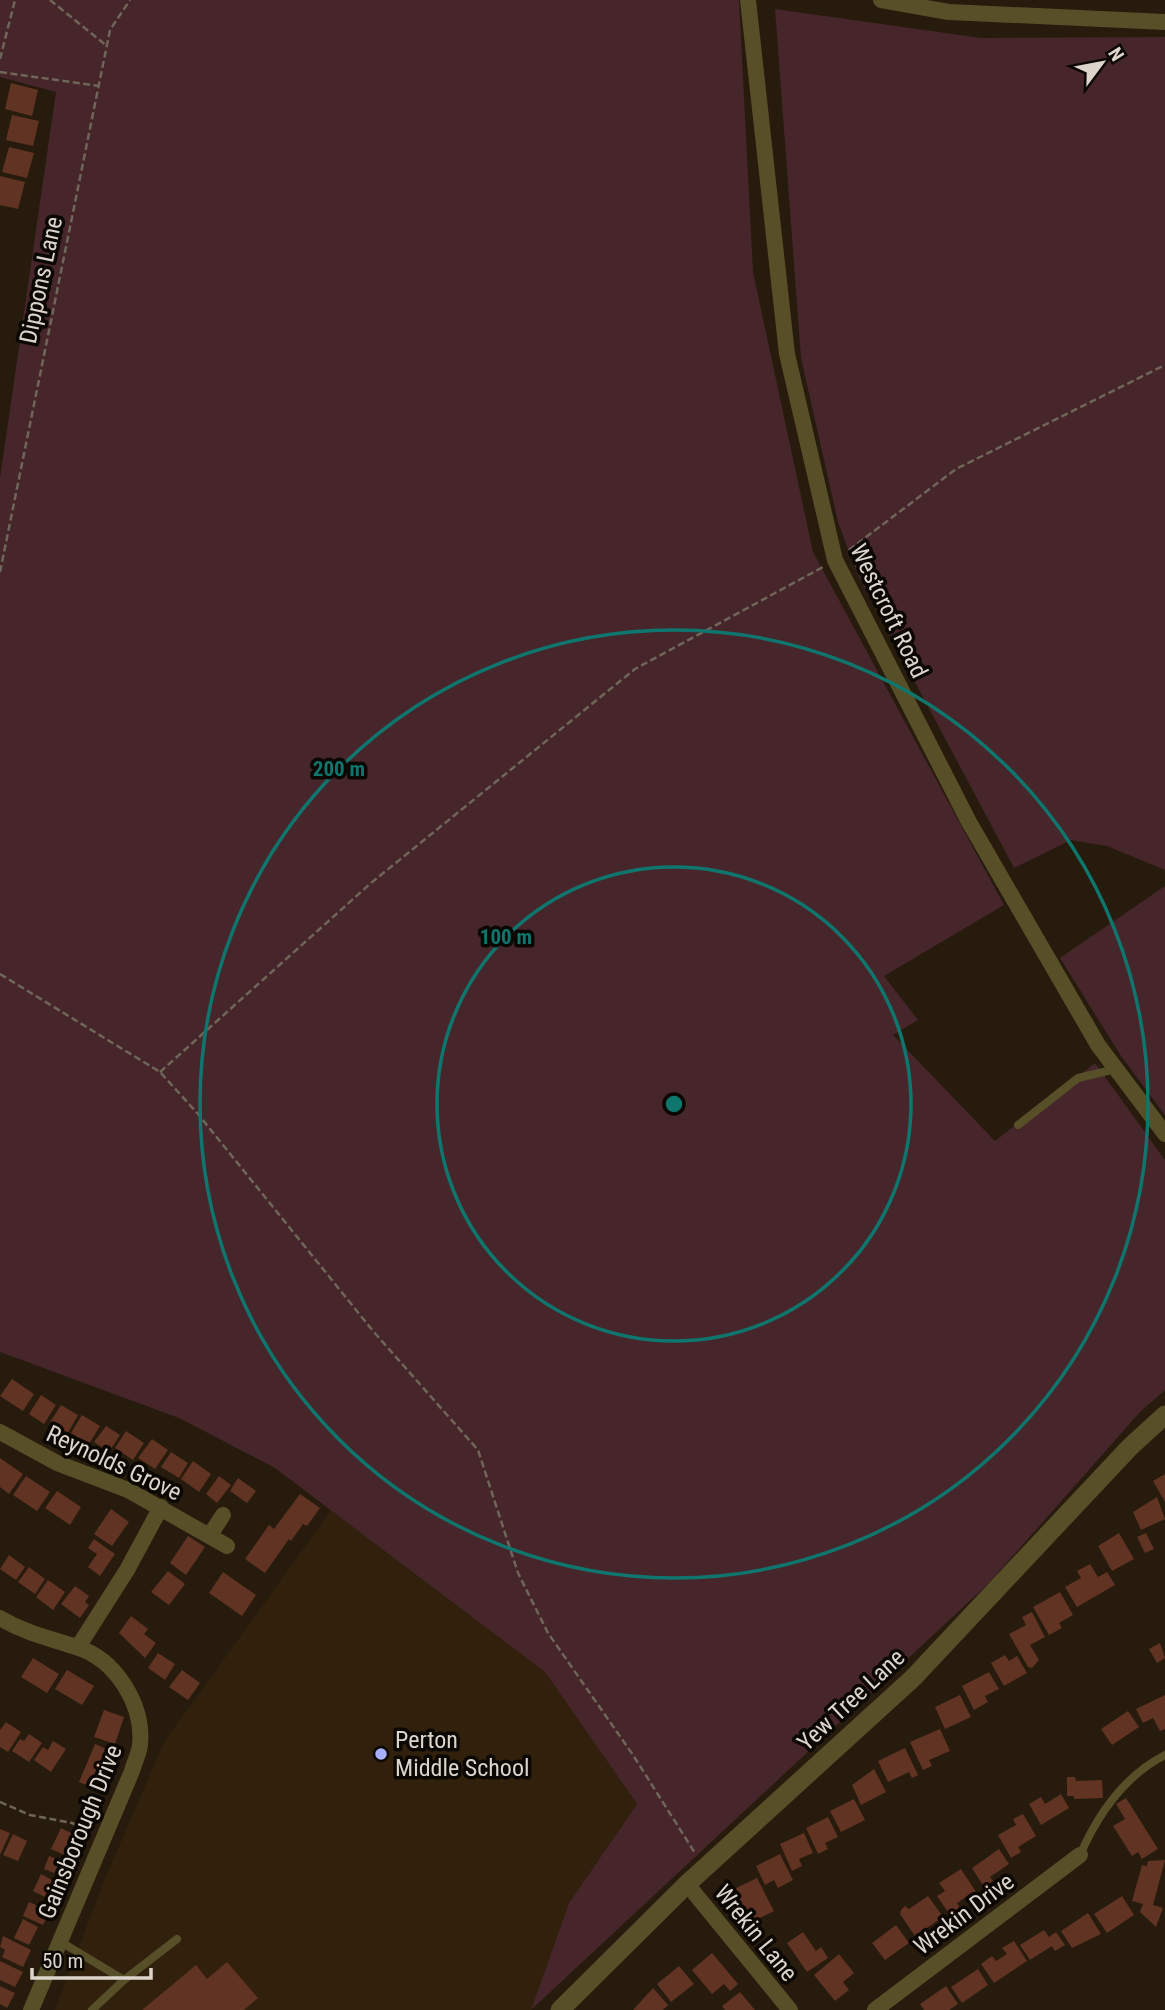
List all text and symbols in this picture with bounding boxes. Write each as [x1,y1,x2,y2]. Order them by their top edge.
north arrow [1067,28,1137,98]
text: N [1103,43,1129,65]
street label: Dippons Lane [14,214,68,346]
street label: Westcroft Road [844,539,934,683]
text: 200 m [313,757,365,781]
text: 100 m [480,925,532,949]
centre of rings [662,1092,686,1116]
street label: Reynolds Grove [42,1419,186,1507]
street label: Yew Tree Lane [792,1643,910,1757]
place label: Perton Middle School [395,1726,529,1782]
street label: Gainsborough Drive [32,1741,128,1923]
marker: Perton Middle School [373,1746,389,1762]
street label: Wrekin Drive [909,1867,1019,1961]
street label: Wrekin Lane [709,1879,803,1987]
scale bar [32,1937,150,1981]
text: 50 m [42,1949,83,1973]

